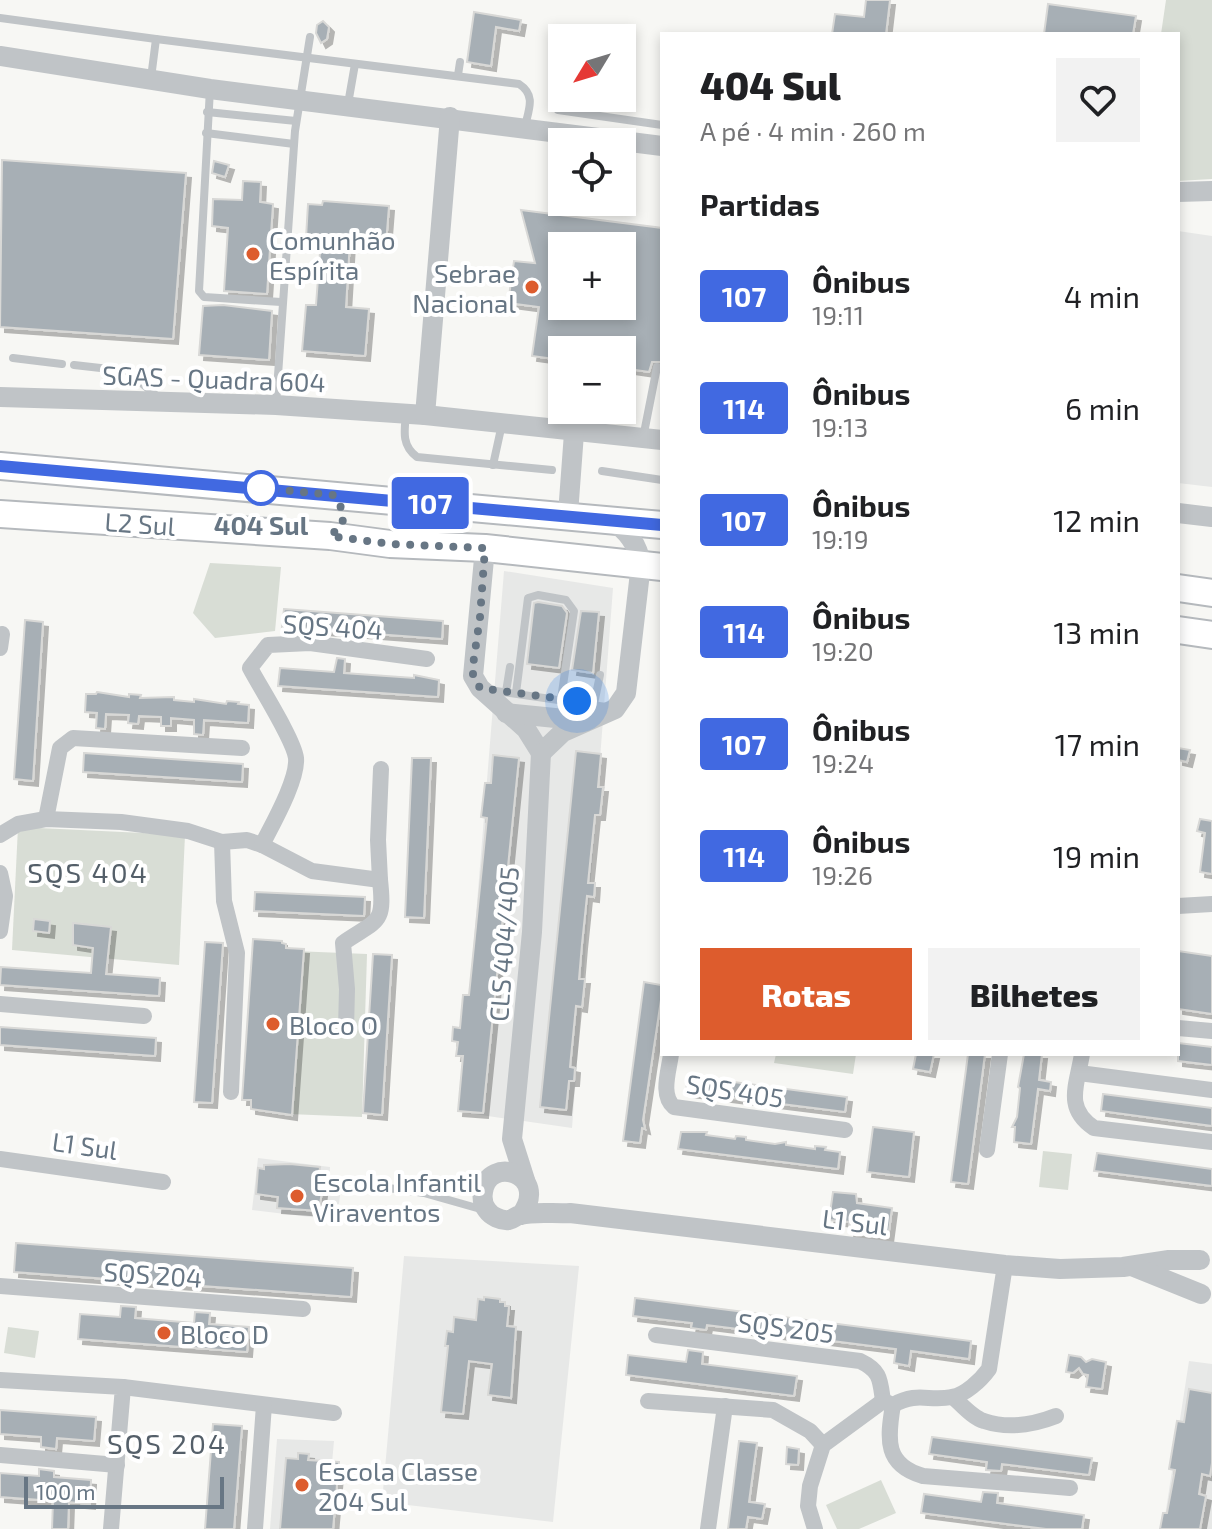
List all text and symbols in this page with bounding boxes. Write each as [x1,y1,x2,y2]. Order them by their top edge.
north arrow [548,24,636,112]
map controls [548,24,636,424]
button: heart [1056,58,1140,142]
text: 404 Sul [700,62,841,108]
text: A pé · 4 min · 260 m [700,115,926,146]
button: locate [548,128,636,216]
text: Partidas [700,186,820,222]
place label: Comunhão Espírita [269,224,395,285]
button: + [548,232,636,320]
marker: Comunhão Espírita [244,245,262,263]
place label: Sebrae Nacional [412,257,516,318]
text: Ônibus [812,263,911,299]
marker: Sebrae Nacional [523,278,541,296]
text: 4 min [1064,278,1140,314]
text: 107 [722,279,766,313]
text: 19:11 [812,299,864,330]
button: − [548,336,636,424]
street label: SGAS - Quadra 604 [102,359,326,397]
text: Ônibus [812,375,911,411]
text: 6 min [1065,390,1140,426]
text: 114 [723,391,765,425]
text: 19:13 [812,411,868,442]
marker: 404 Sul [244,471,278,505]
line badge: 107 [384,477,476,529]
text: 107 [408,486,452,520]
text: Ônibus [812,487,911,523]
text: 12 min [1053,502,1140,538]
text: 107 [722,503,766,537]
street label: L2 Sul [104,505,177,541]
place label: 404 Sul [214,509,309,540]
text: 19:19 [812,523,869,554]
text: Ônibus [812,599,911,635]
street label: SQS 404 [282,607,384,645]
text: 13 min [1054,614,1140,650]
text: 114 [723,615,765,649]
text: 19:20 [812,635,874,666]
your location [557,681,597,721]
text: Ônibus [812,711,911,747]
text: 17 min [1055,726,1140,762]
text: 107 [722,727,766,761]
text: 19:24 [812,747,874,778]
text: Ônibus [812,823,911,859]
text: 19 min [1053,838,1140,874]
text: 114 [723,839,765,873]
district label: SQS 404 [27,855,149,889]
text: 19:26 [812,859,873,890]
street label: CLS 404/405 [482,865,524,1023]
button: Rotas [700,948,912,1040]
button: Bilhetes [928,948,1140,1040]
place label: Bloco O [289,1009,378,1040]
marker: Bloco O [264,1015,282,1033]
street label: SQS 405 [684,1067,786,1113]
street label: L1 Sul [50,1125,120,1165]
place label: Escola Infantil Viraventos [313,1166,481,1227]
marker: Escola Infantil Viraventos [288,1187,306,1205]
street label: L1 Sul [821,1202,890,1240]
street label: SQS 204 [103,1255,203,1293]
street label: SQS 205 [736,1306,836,1348]
place label: Bloco D [180,1318,269,1349]
marker: Bloco D [155,1324,173,1342]
district label: SQS 204 [107,1426,227,1460]
place label: Escola Classe 204 Sul [318,1455,478,1516]
scale bar [24,1473,224,1509]
marker: Escola Classe 204 Sul [293,1476,311,1494]
text: 100 m [36,1478,95,1504]

